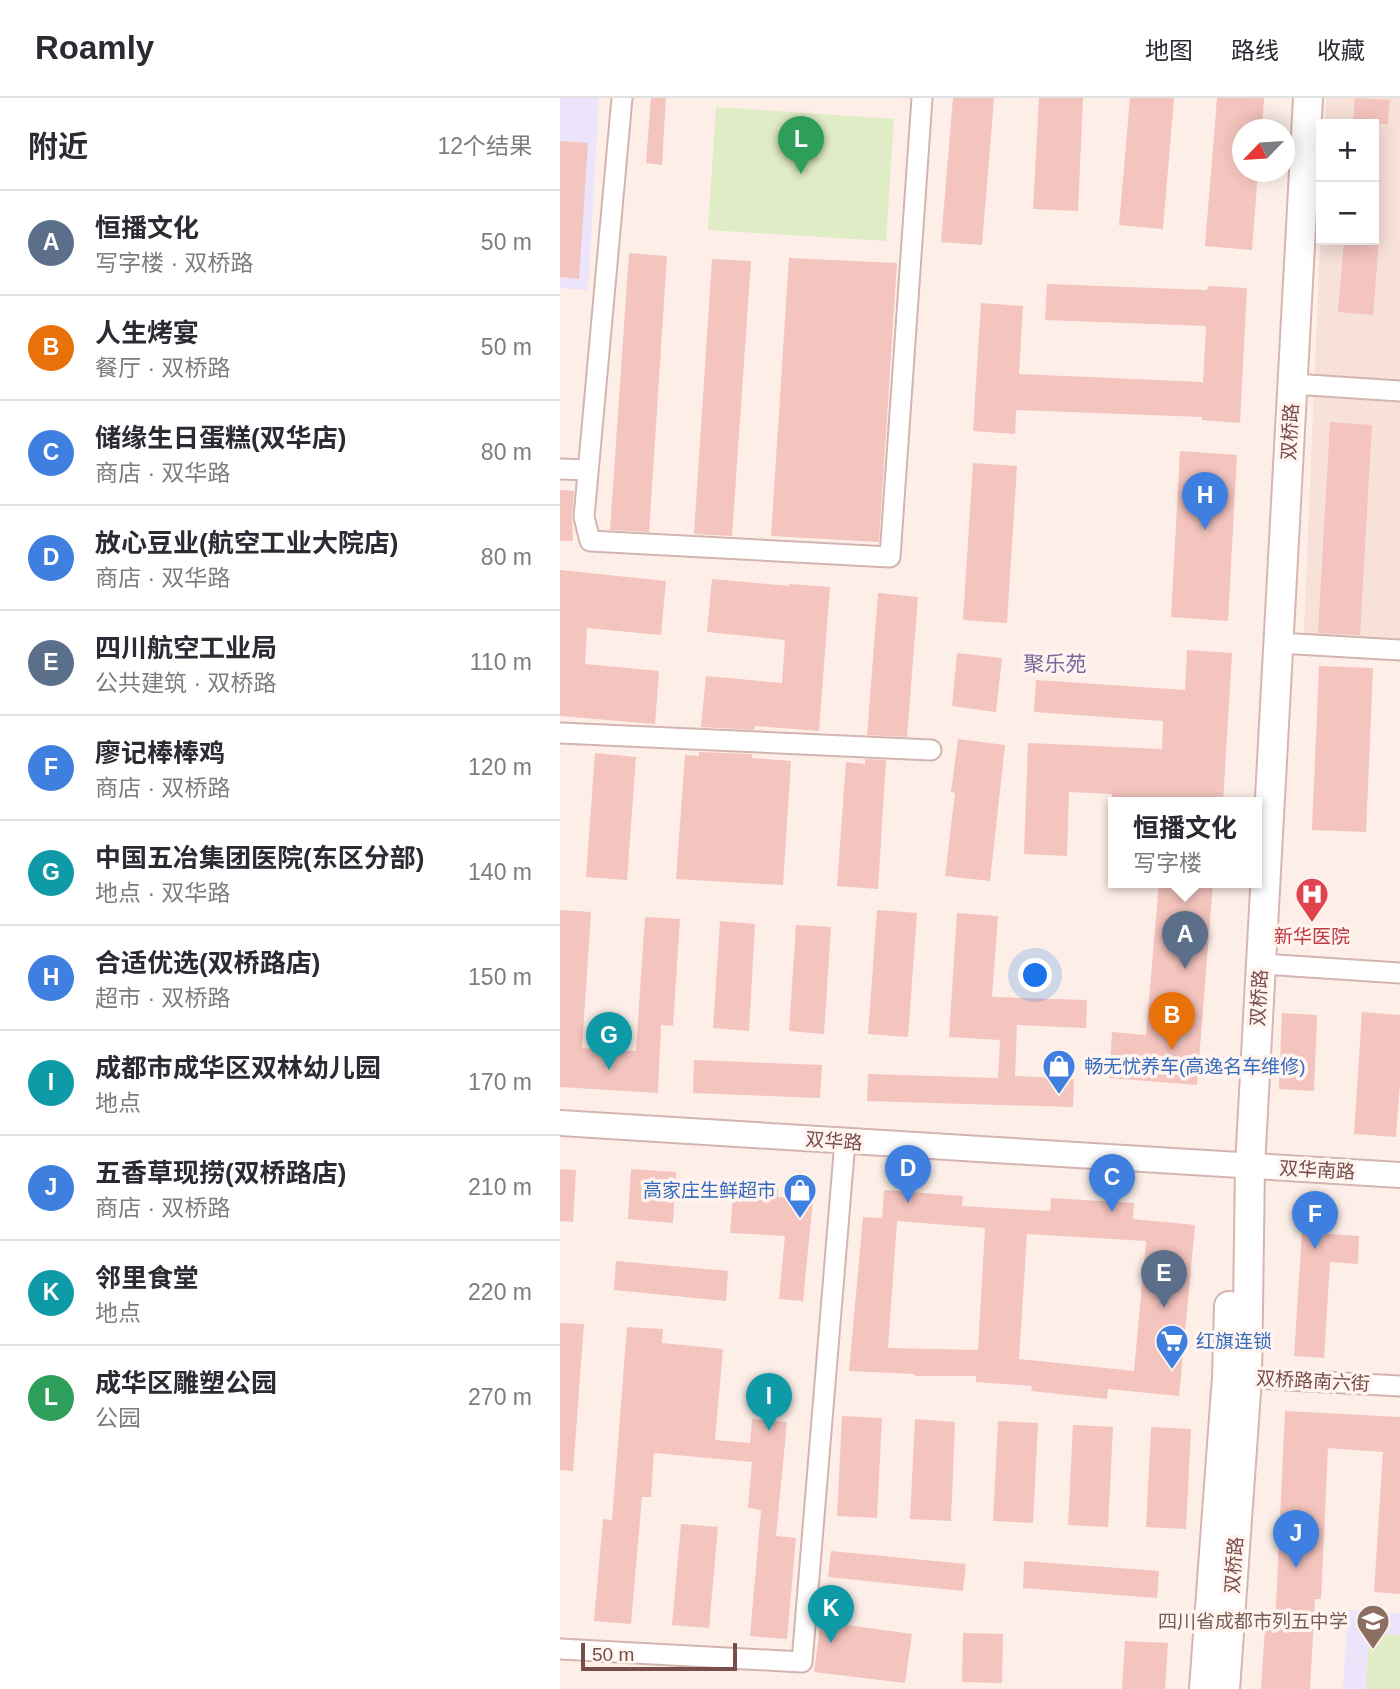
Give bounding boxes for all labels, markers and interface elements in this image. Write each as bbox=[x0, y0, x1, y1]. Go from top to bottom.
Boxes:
text: Roamly bbox=[35, 29, 154, 66]
text: 地图 bbox=[1145, 37, 1193, 64]
text: 路线 bbox=[1231, 37, 1279, 64]
text: 收藏 bbox=[1317, 37, 1365, 64]
pin: L bbox=[778, 116, 824, 174]
north arrow bbox=[1232, 119, 1295, 182]
map controls bbox=[1316, 119, 1379, 245]
button: + bbox=[1316, 119, 1379, 182]
text: 附近 bbox=[28, 130, 88, 163]
text: 12个结果 bbox=[437, 133, 532, 159]
button: − bbox=[1316, 182, 1379, 245]
text: 恒播文化 bbox=[95, 213, 199, 243]
text: A bbox=[43, 229, 59, 255]
text: 50 m bbox=[481, 229, 532, 255]
text: 写字楼 · 双桥路 bbox=[95, 250, 253, 276]
text: 人生烤宴 bbox=[95, 318, 199, 348]
text: B bbox=[43, 334, 59, 360]
text: 50 m bbox=[481, 334, 532, 360]
text: 餐厅 · 双桥路 bbox=[95, 355, 230, 381]
street label: 双桥路 bbox=[1278, 403, 1302, 461]
text: 储缘生日蛋糕(双华店) bbox=[95, 423, 346, 453]
text: C bbox=[43, 439, 59, 465]
text: 80 m bbox=[481, 439, 532, 465]
text: 商店 · 双华路 bbox=[95, 460, 230, 486]
pin: H bbox=[1182, 472, 1228, 530]
text: 放心豆业(航空工业大院店) bbox=[95, 528, 398, 558]
text: D bbox=[43, 544, 59, 570]
text: 80 m bbox=[481, 544, 532, 570]
text: 商店 · 双华路 bbox=[95, 565, 230, 591]
text: 四川航空工业局 bbox=[95, 633, 277, 663]
text: E bbox=[43, 649, 59, 675]
text: 110 m bbox=[470, 649, 532, 675]
district label: 聚乐苑 bbox=[1024, 652, 1087, 675]
text: 公共建筑 · 双桥路 bbox=[95, 670, 276, 696]
text: 廖记棒棒鸡 bbox=[95, 738, 225, 768]
text: F bbox=[44, 754, 58, 780]
text: 120 m bbox=[468, 754, 532, 780]
text: 商店 · 双桥路 bbox=[95, 775, 230, 801]
popup bbox=[1108, 797, 1262, 888]
text: 恒播文化 bbox=[1133, 813, 1237, 843]
text: 中国五冶集团医院(东区分部) bbox=[95, 843, 424, 873]
text: 写字楼 bbox=[1133, 850, 1202, 876]
text: G bbox=[42, 859, 60, 885]
text: 140 m bbox=[468, 859, 532, 885]
hospital icon: 新华医院 bbox=[1293, 875, 1331, 924]
text: 地点 · 双华路 bbox=[95, 880, 230, 906]
pin: A bbox=[1162, 911, 1208, 969]
place label: 新华医院 bbox=[1274, 926, 1350, 947]
text: 合适优选(双桥路店) bbox=[95, 948, 320, 978]
your location bbox=[1018, 958, 1052, 992]
text: H bbox=[43, 964, 59, 990]
text: 150 m bbox=[468, 964, 532, 990]
street label: 双桥路 bbox=[1247, 969, 1271, 1027]
text: 超市 · 双桥路 bbox=[95, 985, 230, 1011]
pin: B bbox=[1149, 992, 1195, 1050]
pin: G bbox=[586, 1012, 632, 1070]
shop icon: 畅无忧养车(高逸名车维修) bbox=[1040, 1047, 1078, 1096]
text: 成都市成华区双林幼儿园 bbox=[95, 1053, 381, 1083]
place label: 畅无忧养车(高逸名车维修) bbox=[1084, 1056, 1306, 1077]
text: I bbox=[48, 1069, 54, 1095]
text: 170 m bbox=[468, 1069, 532, 1095]
text: 地点 bbox=[95, 1090, 141, 1116]
street label: 双华路 bbox=[805, 1129, 863, 1153]
pin: D bbox=[885, 1145, 931, 1203]
pin: C bbox=[1089, 1154, 1135, 1212]
text: 五香草现捞(双桥路店) bbox=[95, 1158, 346, 1188]
street label: 双华南路 bbox=[1278, 1158, 1356, 1182]
shop icon: 高家庄生鲜超市 bbox=[781, 1171, 819, 1220]
text: J bbox=[45, 1174, 57, 1200]
text: 210 m bbox=[468, 1174, 532, 1200]
place label: 高家庄生鲜超市 bbox=[643, 1180, 776, 1201]
pin: F bbox=[1292, 1191, 1338, 1249]
text: 商店 · 双桥路 bbox=[95, 1195, 230, 1221]
pin: E bbox=[1141, 1250, 1187, 1308]
text: 邻里食堂 bbox=[95, 1263, 199, 1293]
text: K bbox=[43, 1279, 59, 1305]
text: 220 m bbox=[468, 1279, 532, 1305]
text: 地点 bbox=[95, 1300, 141, 1326]
supermarket icon: 红旗连锁 bbox=[1153, 1322, 1191, 1371]
place label: 红旗连锁 bbox=[1196, 1331, 1272, 1352]
text: 成华区雕塑公园 bbox=[95, 1368, 277, 1398]
street label: 双桥路南六街 bbox=[1256, 1368, 1370, 1394]
pin: I bbox=[746, 1373, 792, 1431]
text: L bbox=[44, 1384, 58, 1410]
text: 270 m bbox=[468, 1384, 532, 1410]
text: 公园 bbox=[95, 1405, 141, 1431]
pin: J bbox=[1273, 1510, 1319, 1568]
street label: 双桥路 bbox=[1222, 1536, 1246, 1594]
pin: K bbox=[808, 1585, 854, 1643]
school or university icon: 四川省成都市列五中学 bbox=[1354, 1602, 1392, 1651]
place label: 四川省成都市列五中学 bbox=[1158, 1611, 1348, 1632]
scale bar bbox=[581, 1640, 737, 1672]
text: 50 m bbox=[592, 1644, 634, 1665]

